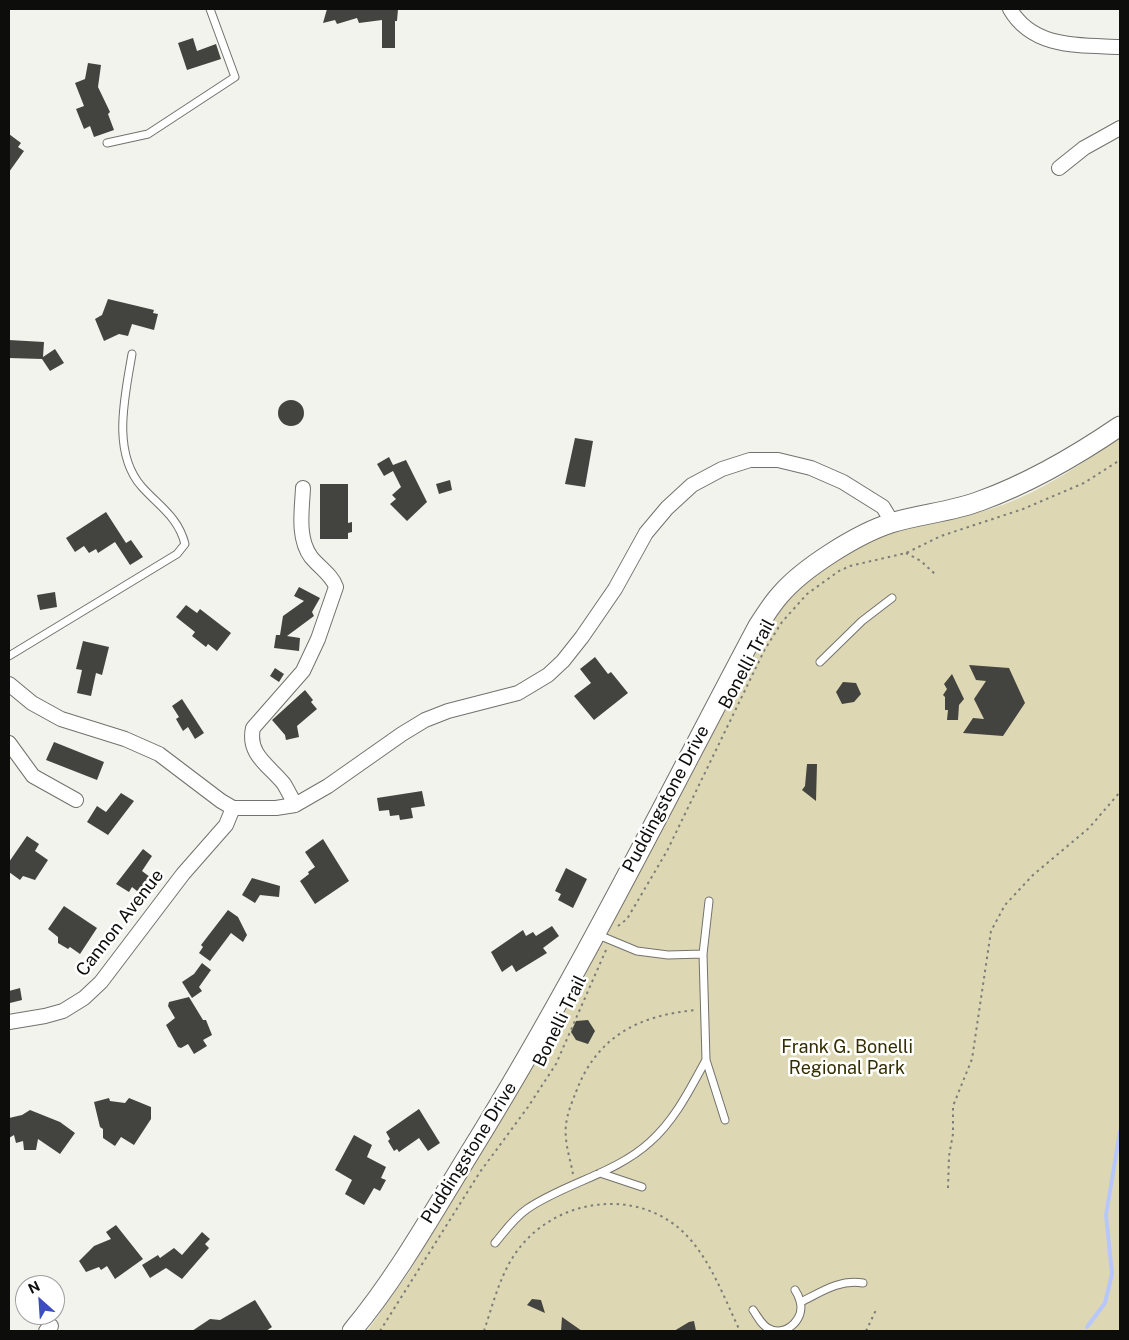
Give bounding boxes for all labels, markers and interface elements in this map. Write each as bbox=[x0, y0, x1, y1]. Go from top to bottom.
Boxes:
street label: Bonelli Trail bbox=[714, 615, 780, 713]
street label: Puddingstone Drive bbox=[618, 722, 714, 876]
street label: Cannon Avenue bbox=[72, 865, 168, 981]
street label: Bonelli Trail bbox=[529, 972, 591, 1070]
park label: Frank G. Bonelli Regional Park bbox=[781, 1036, 913, 1078]
street label: Puddingstone Drive bbox=[417, 1078, 521, 1228]
north arrow bbox=[15, 1275, 65, 1325]
text: N bbox=[25, 1278, 42, 1297]

